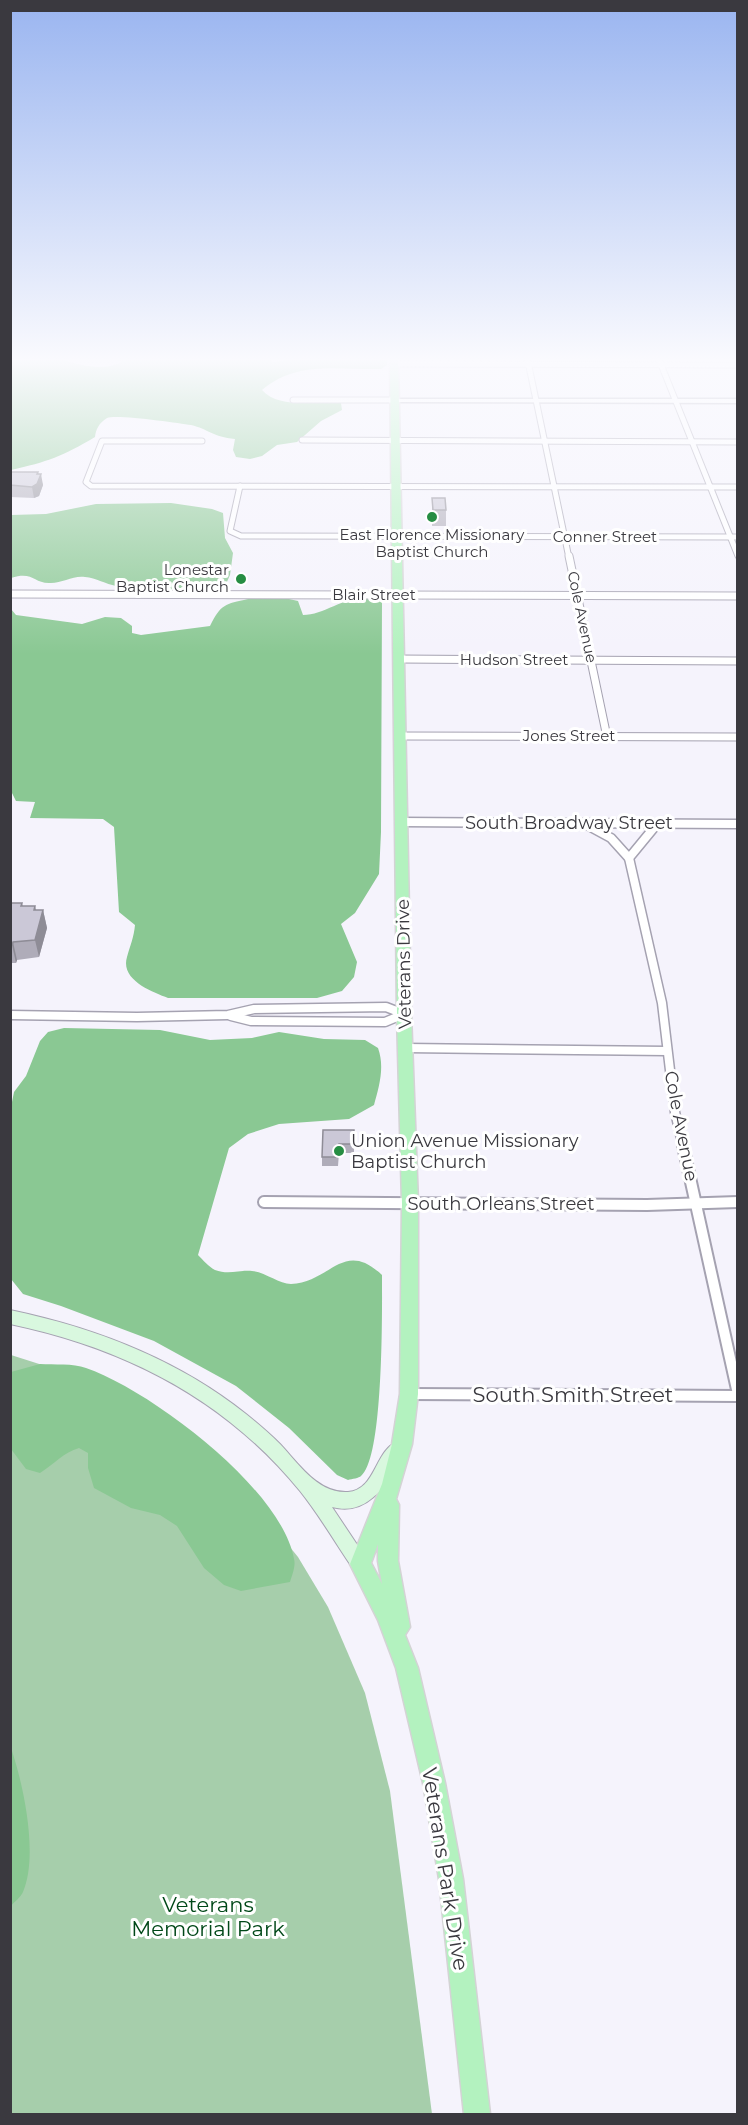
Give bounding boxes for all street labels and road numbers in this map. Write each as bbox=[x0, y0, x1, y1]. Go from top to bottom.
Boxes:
street label: Conner Street bbox=[553, 527, 657, 546]
street label: Cole Avenue bbox=[563, 569, 601, 665]
street label: Blair Street bbox=[332, 585, 416, 604]
street label: Hudson Street bbox=[460, 650, 568, 669]
street label: Jones Street bbox=[522, 726, 615, 745]
street label: South Broadway Street bbox=[465, 812, 673, 834]
street label: Veterans Drive bbox=[392, 899, 416, 1029]
street label: Cole Avenue bbox=[660, 1069, 703, 1183]
street label: South Orleans Street bbox=[408, 1193, 594, 1215]
street label: South Smith Street bbox=[473, 1382, 673, 1407]
street label: Veterans Park Drive bbox=[417, 1766, 474, 1972]

